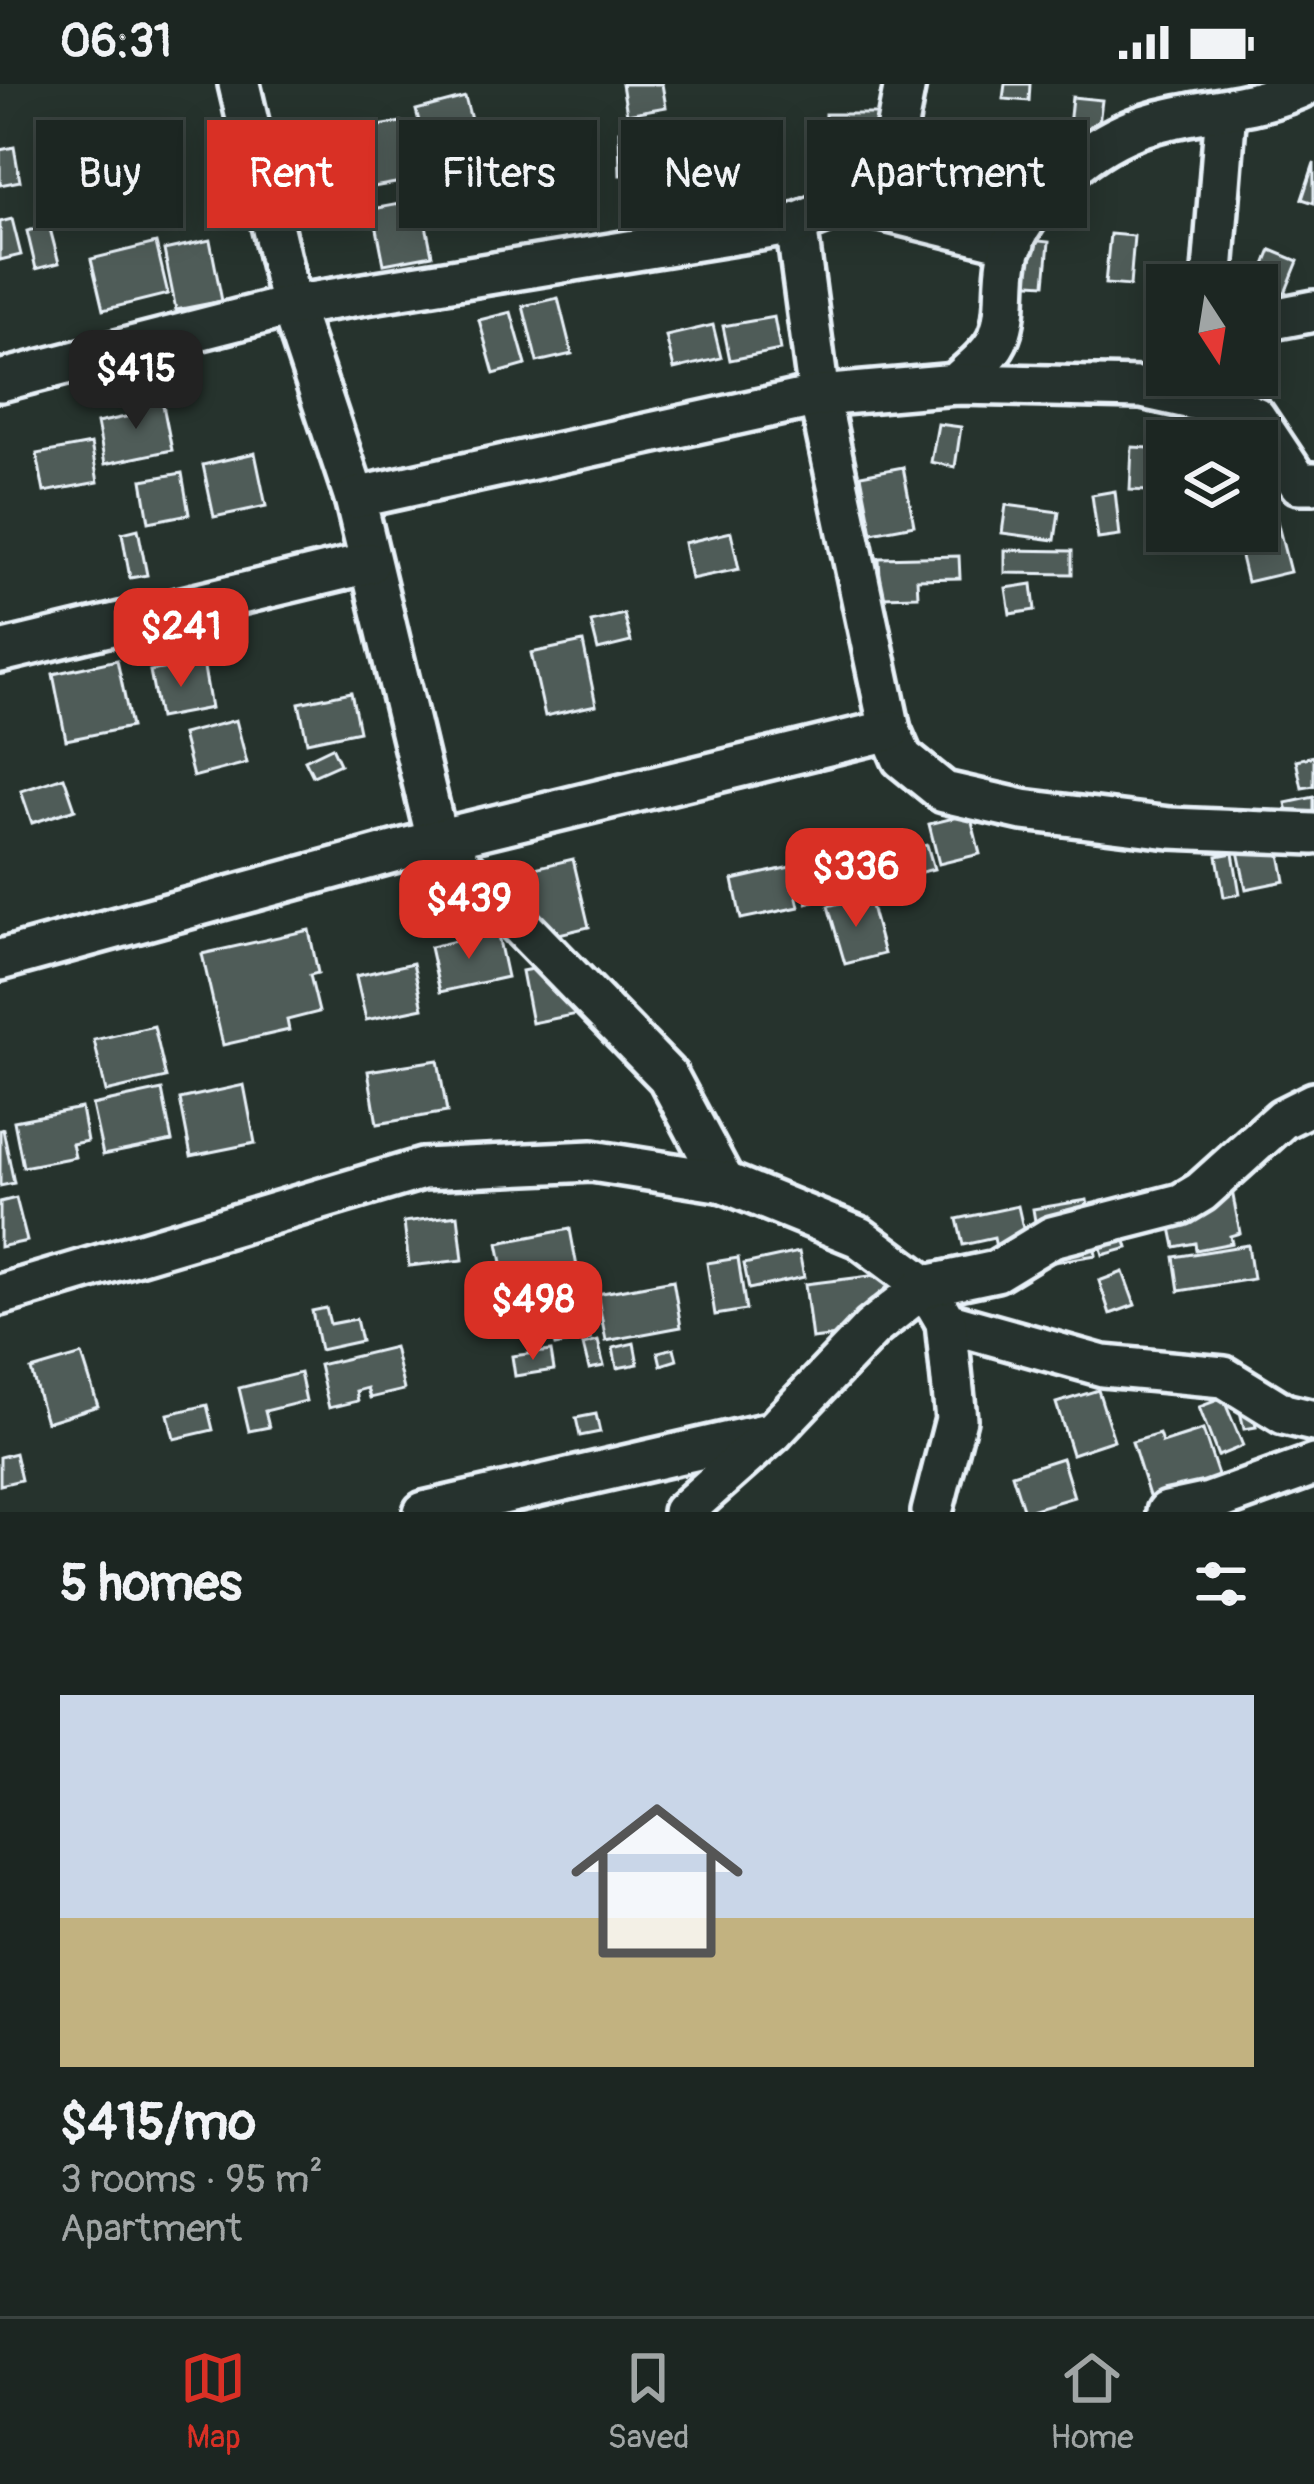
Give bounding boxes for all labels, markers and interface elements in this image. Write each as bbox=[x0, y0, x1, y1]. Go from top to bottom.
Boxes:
text: 06:31 bbox=[60, 14, 172, 70]
chip: Buy bbox=[36, 120, 183, 228]
chip: Rent bbox=[207, 120, 375, 228]
chip: Filters bbox=[399, 120, 597, 228]
chip: New bbox=[621, 120, 783, 228]
chip: Apartment bbox=[807, 120, 1087, 228]
north arrow bbox=[1146, 264, 1278, 396]
map controls bbox=[1146, 264, 1278, 552]
pin: $415 bbox=[65, 330, 207, 432]
text: $415 bbox=[96, 344, 176, 393]
button: layers bbox=[1146, 420, 1278, 552]
pin: $241 bbox=[110, 588, 252, 690]
text: $241 bbox=[141, 602, 221, 651]
pin: $336 bbox=[785, 828, 927, 930]
text: $336 bbox=[812, 842, 900, 891]
pin: $439 bbox=[398, 860, 540, 962]
text: $439 bbox=[426, 874, 512, 923]
pin: $498 bbox=[462, 1261, 604, 1363]
text: $498 bbox=[491, 1275, 575, 1324]
icon: filters bbox=[1188, 1551, 1254, 1617]
text: 5 homes bbox=[60, 1552, 242, 1616]
icon: home bbox=[549, 1773, 765, 1989]
text: $415/mo bbox=[60, 2091, 256, 2155]
text: 3 rooms · 95 m² bbox=[60, 2155, 323, 2204]
text: Apartment bbox=[60, 2204, 242, 2253]
tab: Map bbox=[180, 2345, 246, 2458]
tab: Saved bbox=[607, 2345, 689, 2458]
tab: Home bbox=[1050, 2345, 1134, 2458]

